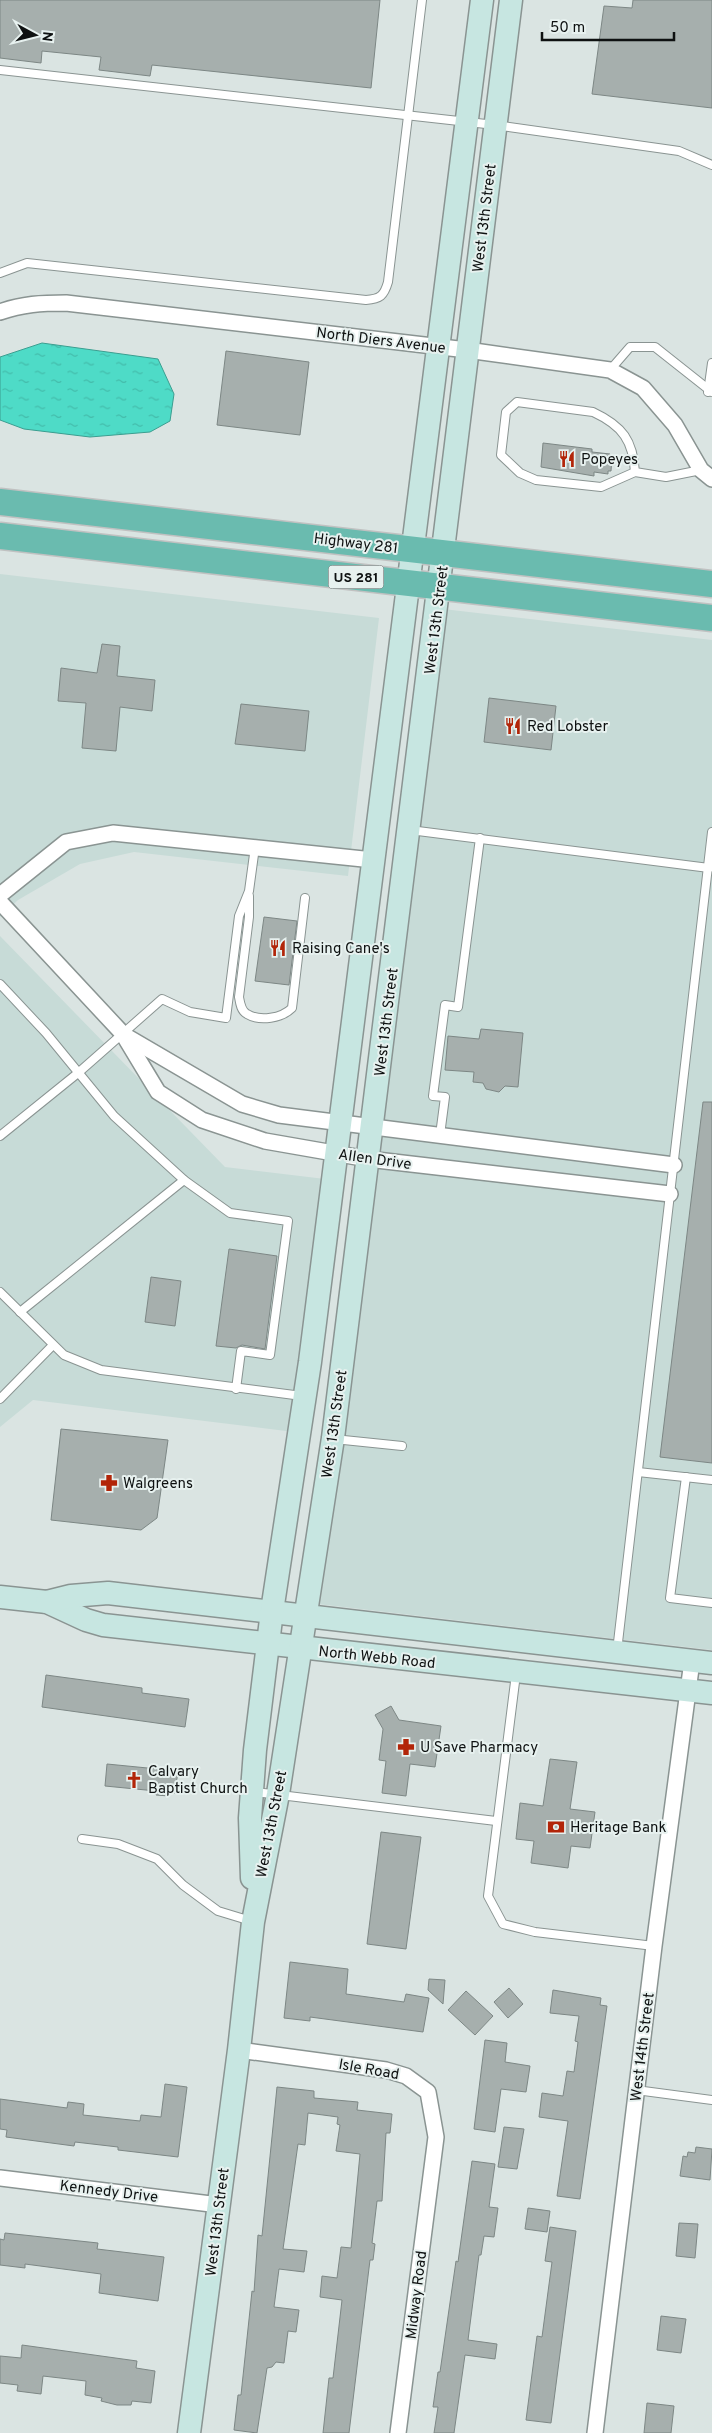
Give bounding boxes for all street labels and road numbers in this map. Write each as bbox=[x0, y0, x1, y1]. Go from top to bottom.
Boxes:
street label: West 13th Street bbox=[469, 163, 502, 274]
street label: North Diers Avenue bbox=[315, 324, 447, 359]
street label: Highway 281 bbox=[313, 530, 399, 559]
street label: West 13th Street bbox=[421, 565, 454, 676]
road number: US 281 bbox=[328, 566, 384, 588]
street label: West 13th Street bbox=[371, 967, 404, 1078]
street label: Allen Drive bbox=[337, 1146, 413, 1175]
street label: West 13th Street bbox=[318, 1369, 352, 1480]
street label: North Webb Road bbox=[317, 1643, 436, 1674]
street label: West 13th Street bbox=[253, 1769, 292, 1880]
street label: West 14th Street bbox=[627, 1992, 660, 2103]
street label: Isle Road bbox=[337, 2056, 401, 2085]
street label: West 13th Street bbox=[202, 2167, 235, 2278]
street label: Kennedy Drive bbox=[59, 2177, 159, 2208]
street label: Midway Road bbox=[403, 2250, 432, 2340]

